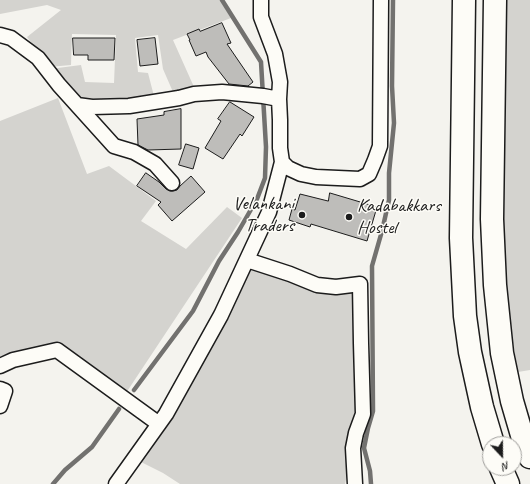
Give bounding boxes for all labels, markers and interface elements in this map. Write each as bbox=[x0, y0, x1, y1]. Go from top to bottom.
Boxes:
place label: Velankani Traders bbox=[233, 193, 294, 237]
place label: Kadabakkars Hostel bbox=[357, 195, 441, 239]
marker: Velankani Traders bbox=[297, 210, 307, 220]
marker: Kadabakkars Hostel bbox=[344, 212, 354, 222]
north arrow bbox=[482, 436, 522, 476]
text: N bbox=[500, 458, 512, 474]

